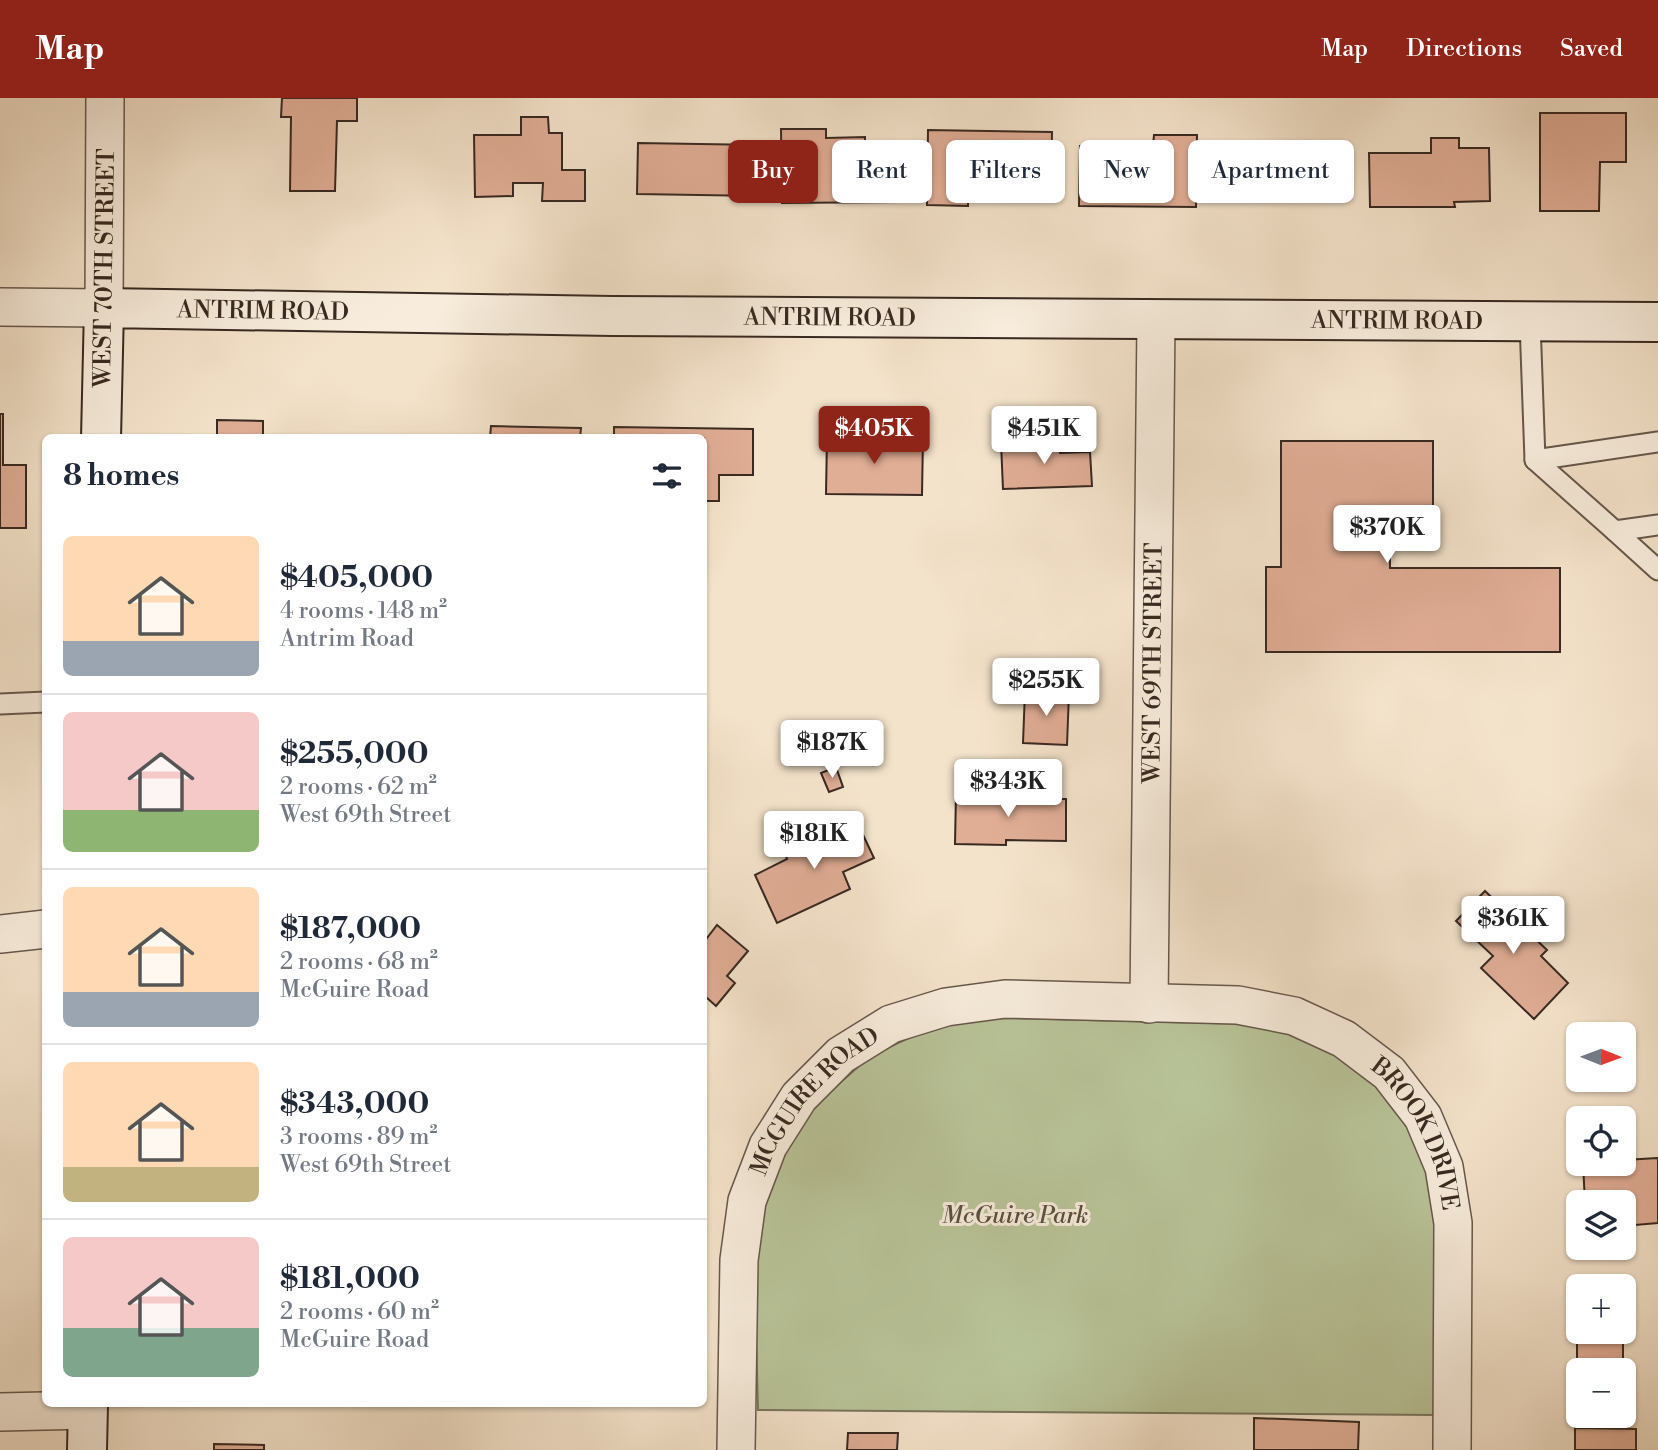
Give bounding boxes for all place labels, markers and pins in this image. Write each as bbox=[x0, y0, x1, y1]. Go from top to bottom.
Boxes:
pin: $405K bbox=[825, 406, 923, 466]
pin: $451K bbox=[995, 406, 1093, 466]
pin: $370K bbox=[1338, 505, 1436, 565]
pin: $255K bbox=[997, 658, 1095, 718]
pin: $187K bbox=[783, 720, 881, 780]
pin: $343K bbox=[959, 760, 1057, 819]
pin: $181K bbox=[765, 812, 863, 871]
pin: $361K bbox=[1464, 896, 1562, 956]

